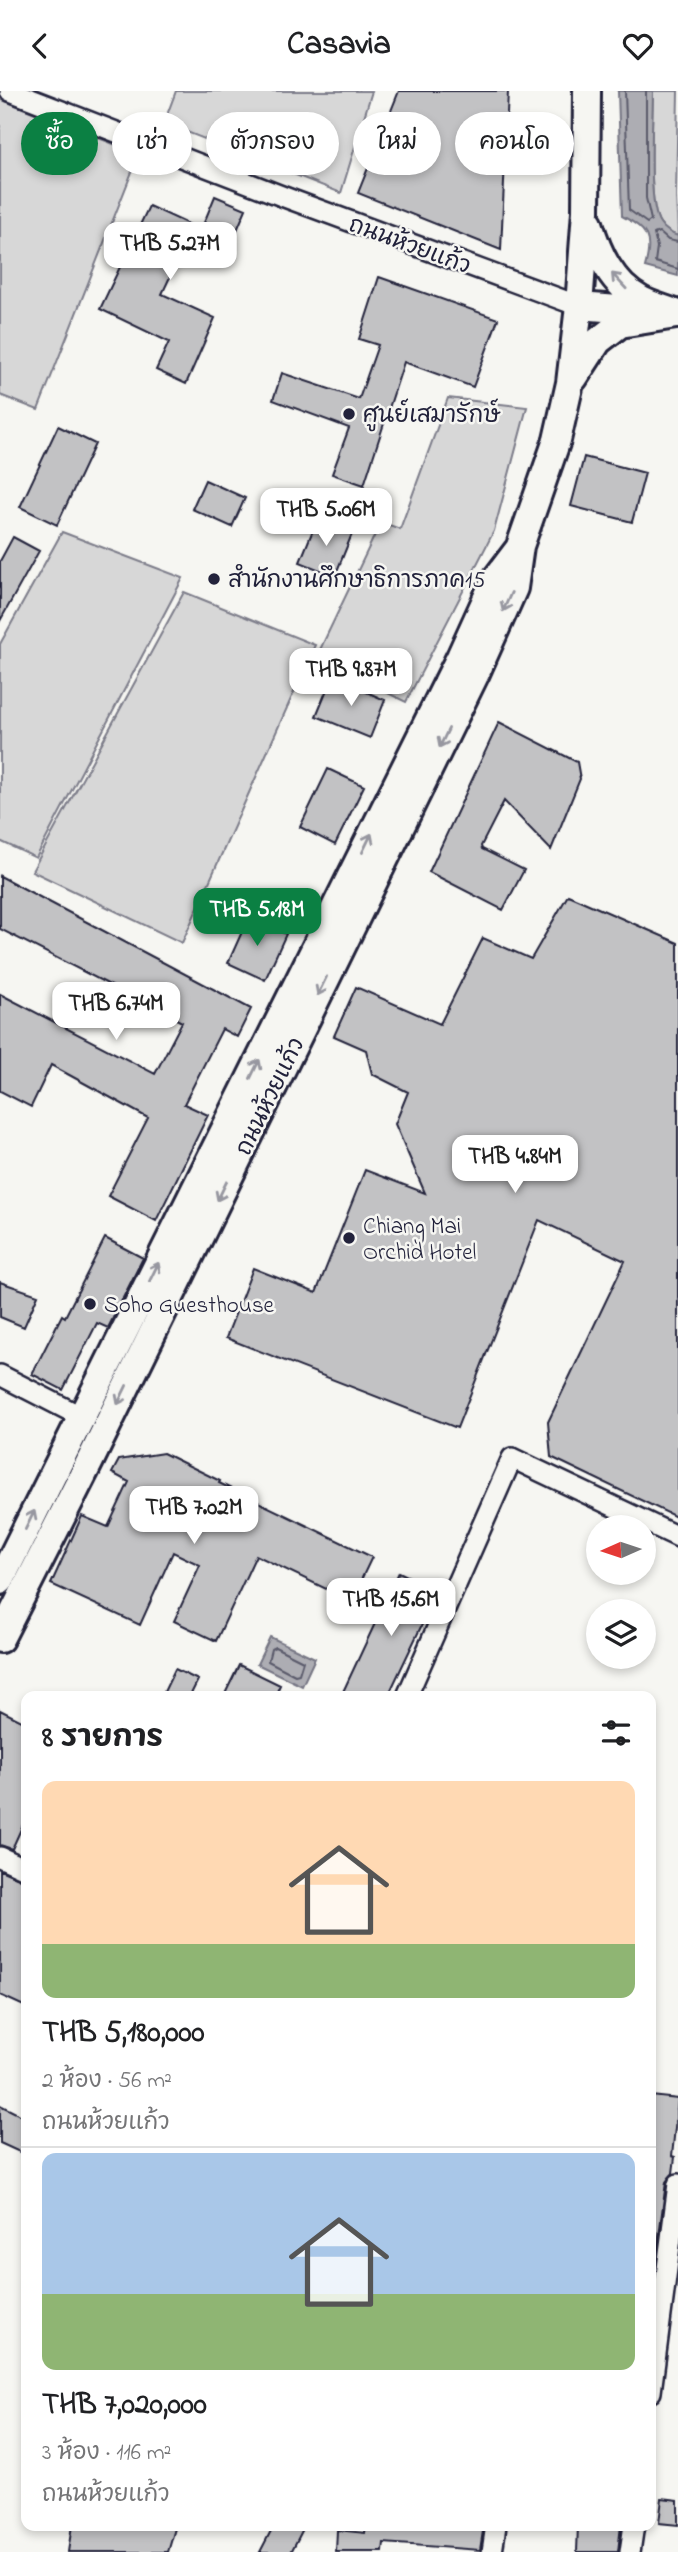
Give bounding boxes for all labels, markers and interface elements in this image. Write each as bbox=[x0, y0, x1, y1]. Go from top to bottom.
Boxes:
text: Casavia bbox=[287, 22, 391, 69]
icon: back bbox=[21, 27, 59, 65]
icon: heart bbox=[619, 27, 657, 65]
chip: ซื้อ bbox=[21, 112, 98, 175]
chip: เช่า bbox=[112, 112, 192, 175]
chip: ตัวกรอง bbox=[206, 112, 339, 175]
chip: ใหม่ bbox=[353, 112, 441, 175]
chip: คอนโด bbox=[455, 112, 574, 175]
street label: ถนนห้วยแก้ว bbox=[344, 208, 475, 284]
pin: THB 5.27M bbox=[90, 223, 250, 282]
text: THB 5.27M bbox=[120, 228, 220, 261]
one-way arrow bbox=[611, 273, 628, 290]
place label: ศูนย์เสมารักษ์ bbox=[363, 398, 501, 433]
marker: ศูนย์เสมารักษ์ bbox=[341, 406, 357, 422]
pin: THB 5.06M bbox=[246, 489, 406, 548]
text: THB 5.06M bbox=[276, 494, 376, 527]
place label: สำนักงานศึกษาธิการภาค15 bbox=[228, 563, 485, 598]
marker: สำนักงานศึกษาธิการภาค15 bbox=[206, 571, 222, 587]
one-way arrow bbox=[500, 591, 513, 612]
pin: THB 9.87M bbox=[271, 649, 431, 708]
text: THB 9.87M bbox=[305, 654, 397, 687]
one-way arrow bbox=[436, 727, 450, 748]
one-way arrow bbox=[361, 833, 375, 854]
pin: THB 5.18M bbox=[177, 889, 337, 948]
text: THB 5.18M bbox=[209, 894, 305, 927]
one-way arrow bbox=[315, 975, 328, 996]
pin: THB 6.74M bbox=[36, 983, 196, 1042]
text: THB 6.74M bbox=[68, 988, 164, 1021]
street label: ถนนห้วยแก้ว bbox=[228, 1032, 314, 1162]
one-way arrow bbox=[248, 1059, 262, 1080]
pin: THB 4.84M bbox=[435, 1135, 595, 1195]
text: THB 4.84M bbox=[468, 1141, 562, 1174]
one-way arrow bbox=[215, 1180, 229, 1201]
place label: Chiang Mai Orchid Hotel bbox=[363, 1211, 476, 1270]
marker: Chiang Mai Orchid Hotel bbox=[341, 1230, 357, 1246]
one-way arrow bbox=[147, 1262, 161, 1283]
place label: Soho Guesthouse bbox=[104, 1290, 275, 1323]
marker: Soho Guesthouse bbox=[82, 1296, 98, 1312]
one-way arrow bbox=[115, 1384, 128, 1405]
pin: THB 7.02M bbox=[114, 1487, 274, 1546]
text: THB 7.02M bbox=[145, 1492, 243, 1525]
one-way arrow bbox=[24, 1510, 38, 1531]
north arrow bbox=[586, 1515, 656, 1585]
map controls bbox=[586, 1515, 656, 1669]
pin: THB 15.6M bbox=[311, 1579, 471, 1638]
text: THB 15.6M bbox=[342, 1584, 440, 1617]
button: layers bbox=[586, 1599, 656, 1669]
icon: filters bbox=[597, 1714, 635, 1752]
text: 8 รายการ bbox=[42, 1717, 163, 1761]
icon: home bbox=[276, 1827, 402, 1953]
text: THB 5,180,000 bbox=[42, 2012, 204, 2056]
text: 2 ห้อง · 56 m² bbox=[42, 2065, 172, 2098]
text: ถนนห้วยแก้ว bbox=[42, 2107, 169, 2140]
icon: home bbox=[276, 2199, 402, 2325]
text: THB 7,020,000 bbox=[42, 2384, 207, 2428]
text: 3 ห้อง · 116 m² bbox=[42, 2437, 171, 2470]
text: ถนนห้วยแก้ว bbox=[42, 2479, 169, 2512]

